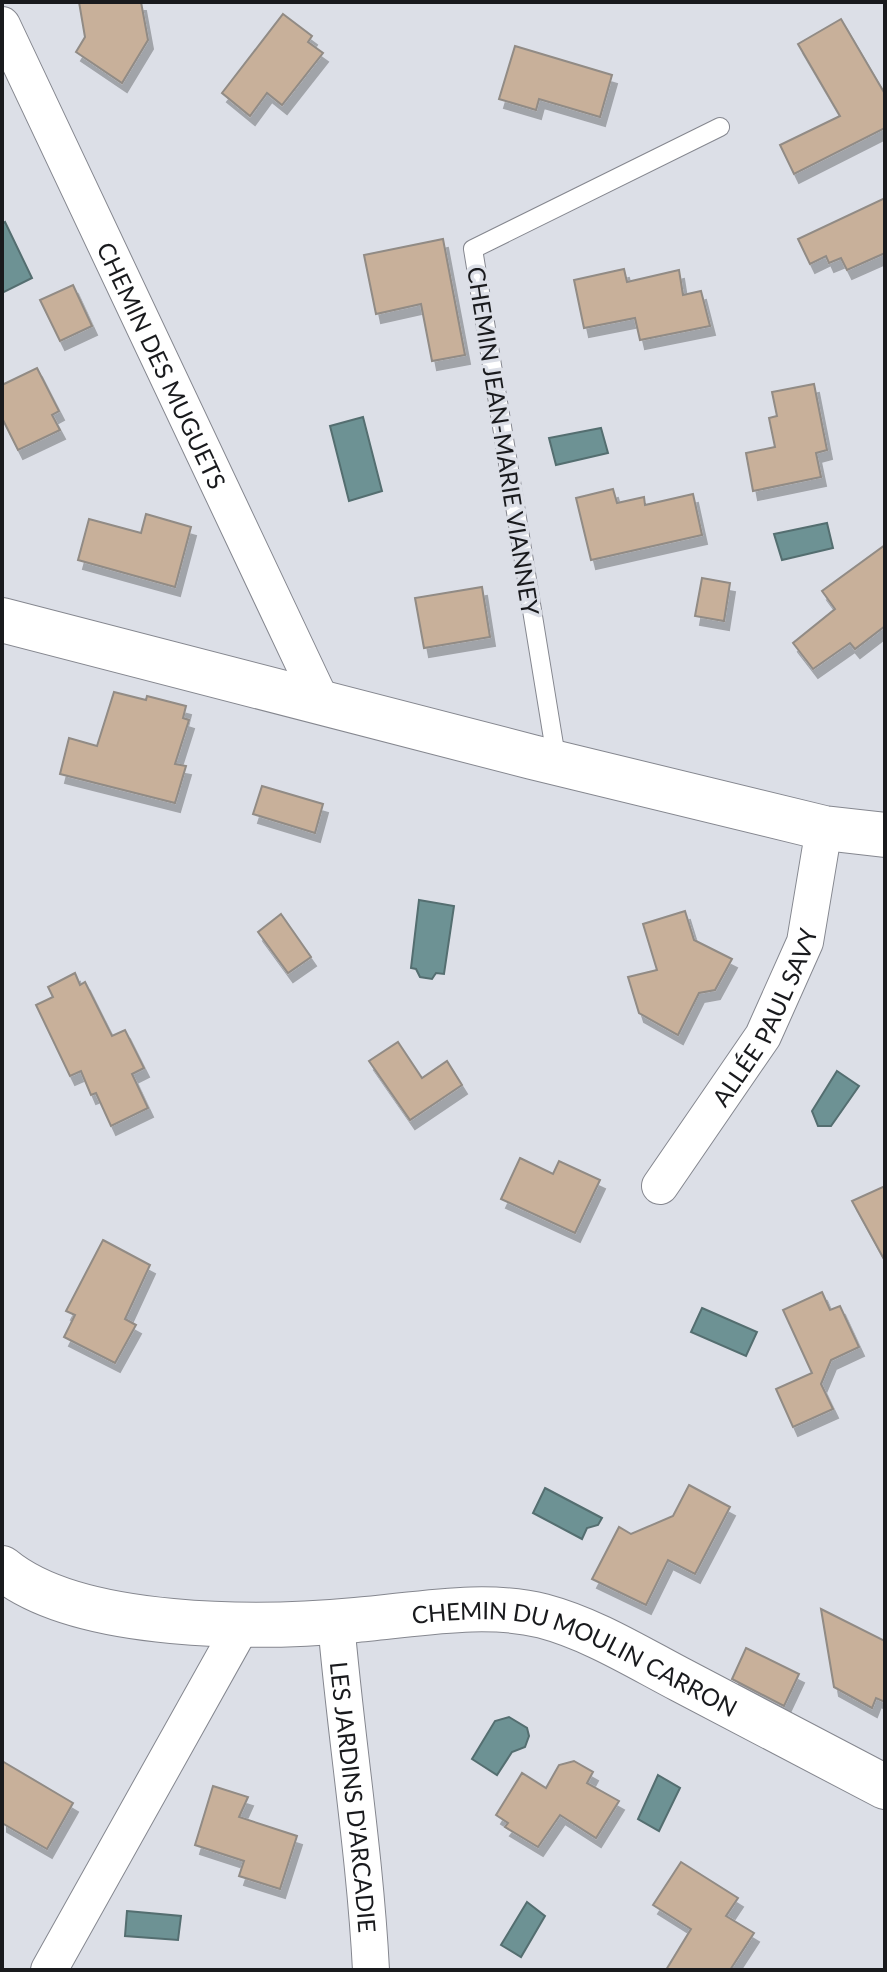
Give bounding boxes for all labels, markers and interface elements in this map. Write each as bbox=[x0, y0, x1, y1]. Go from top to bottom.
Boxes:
street label: CHEMIN DES MUGUETS bbox=[92, 237, 233, 493]
street label: CHEMIN JEAN-MARIE VIANNEY bbox=[462, 265, 546, 617]
street label: ALLÉE PAUL SAVY bbox=[705, 926, 822, 1111]
street label: CHEMIN DU MOULIN CARRON bbox=[410, 1595, 743, 1722]
street label: LES JARDINS D'ARCADIE bbox=[325, 1660, 383, 1934]

